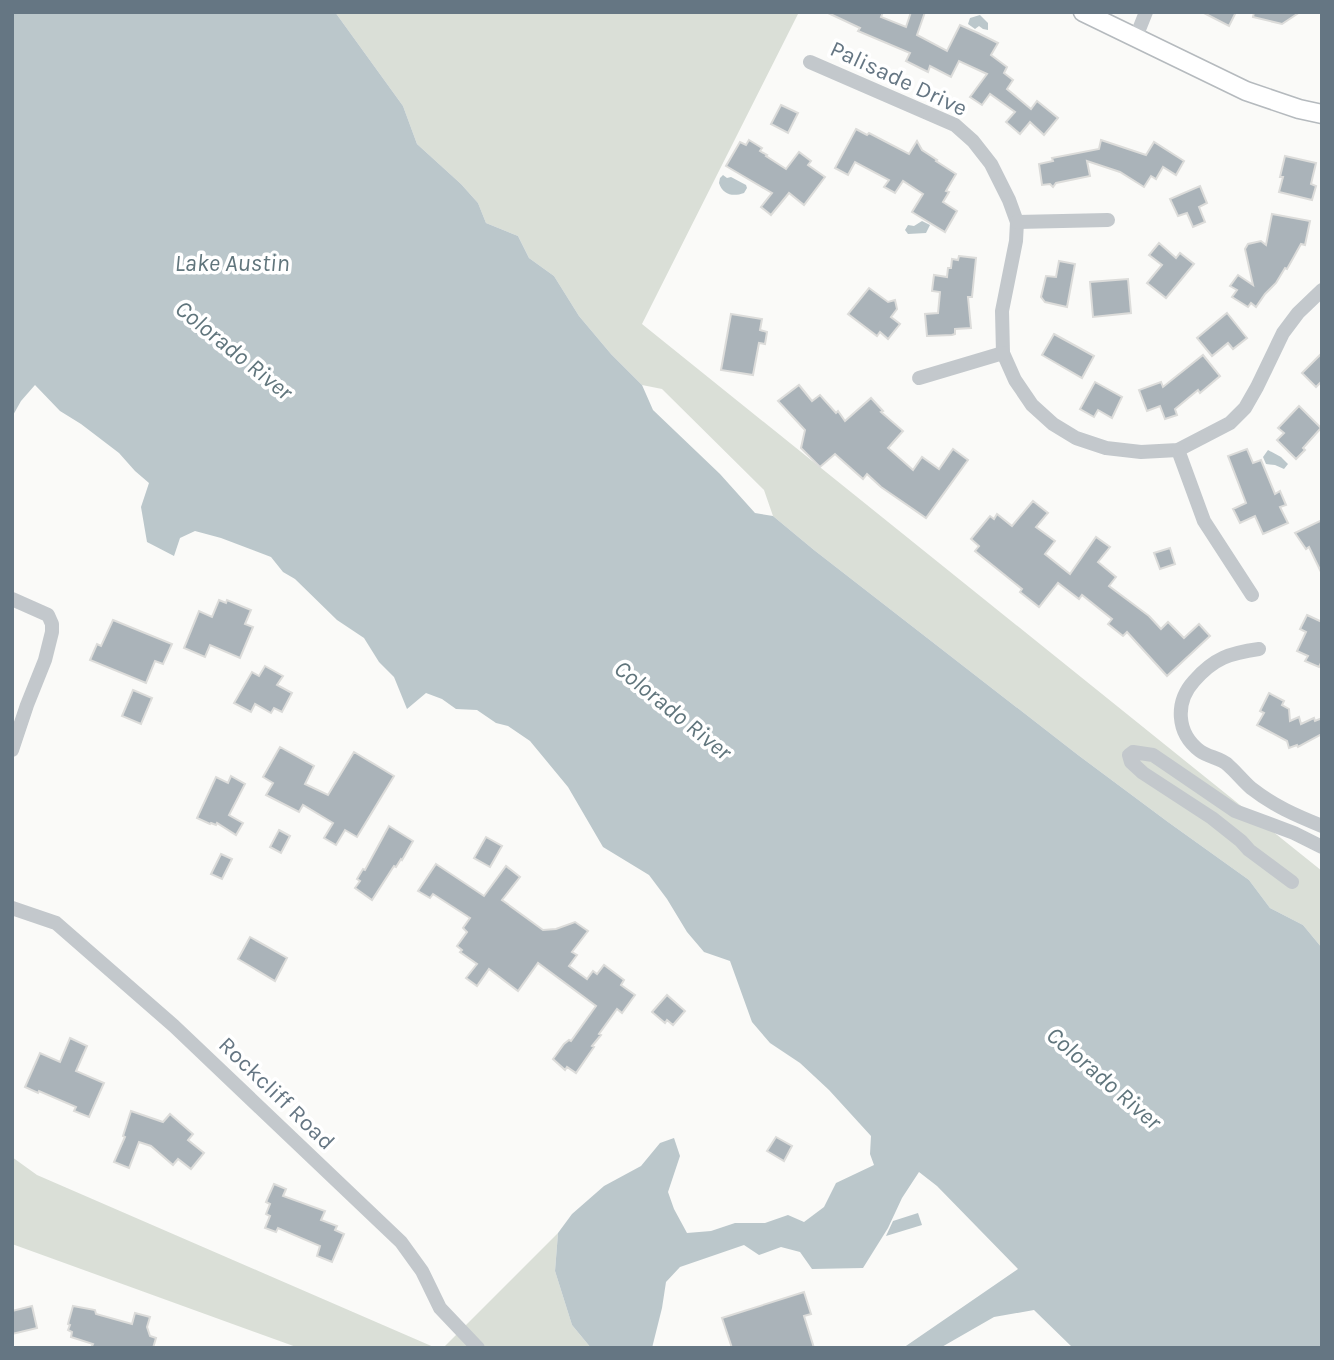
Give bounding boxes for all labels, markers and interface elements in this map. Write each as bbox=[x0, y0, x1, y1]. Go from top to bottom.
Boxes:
street label: Palisade Drive bbox=[826, 35, 972, 122]
water label: Lake Austin bbox=[174, 249, 290, 277]
water label: Colorado River bbox=[170, 294, 299, 406]
water label: Colorado River bbox=[609, 654, 738, 766]
water label: Colorado River bbox=[1041, 1021, 1168, 1136]
street label: Rockcliff Road bbox=[213, 1031, 340, 1155]

